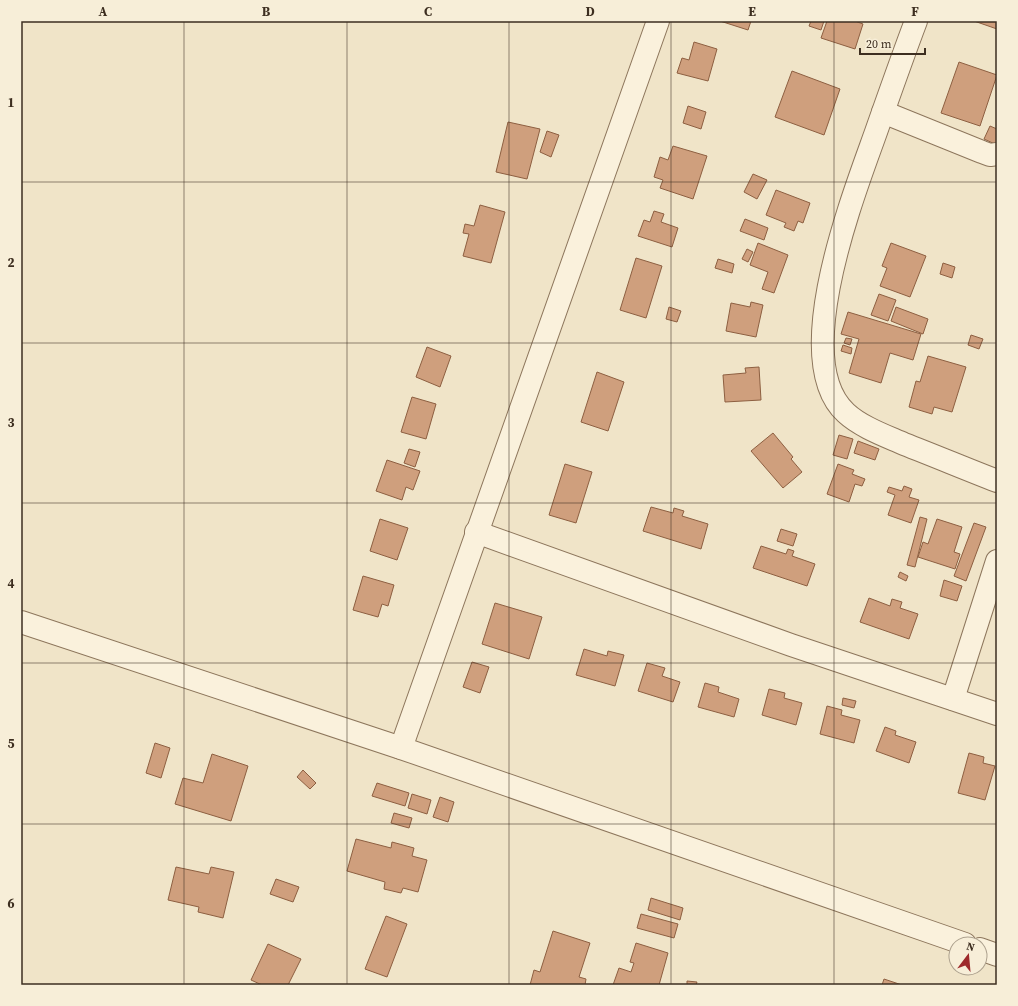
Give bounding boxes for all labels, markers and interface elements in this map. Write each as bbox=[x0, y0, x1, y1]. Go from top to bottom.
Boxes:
text: A bbox=[99, 3, 108, 20]
text: B bbox=[262, 3, 271, 20]
text: C bbox=[424, 3, 432, 20]
text: D bbox=[585, 3, 595, 20]
text: E bbox=[748, 3, 756, 20]
text: F bbox=[911, 3, 919, 20]
scale bar bbox=[860, 30, 925, 56]
text: 20 m bbox=[866, 36, 892, 52]
text: 1 bbox=[7, 94, 15, 111]
text: 2 bbox=[7, 254, 15, 271]
text: 3 bbox=[7, 414, 15, 431]
text: 4 bbox=[7, 575, 15, 592]
text: 5 bbox=[7, 735, 15, 752]
text: 6 bbox=[7, 895, 15, 912]
north arrow bbox=[948, 936, 988, 976]
text: N bbox=[965, 939, 977, 955]

